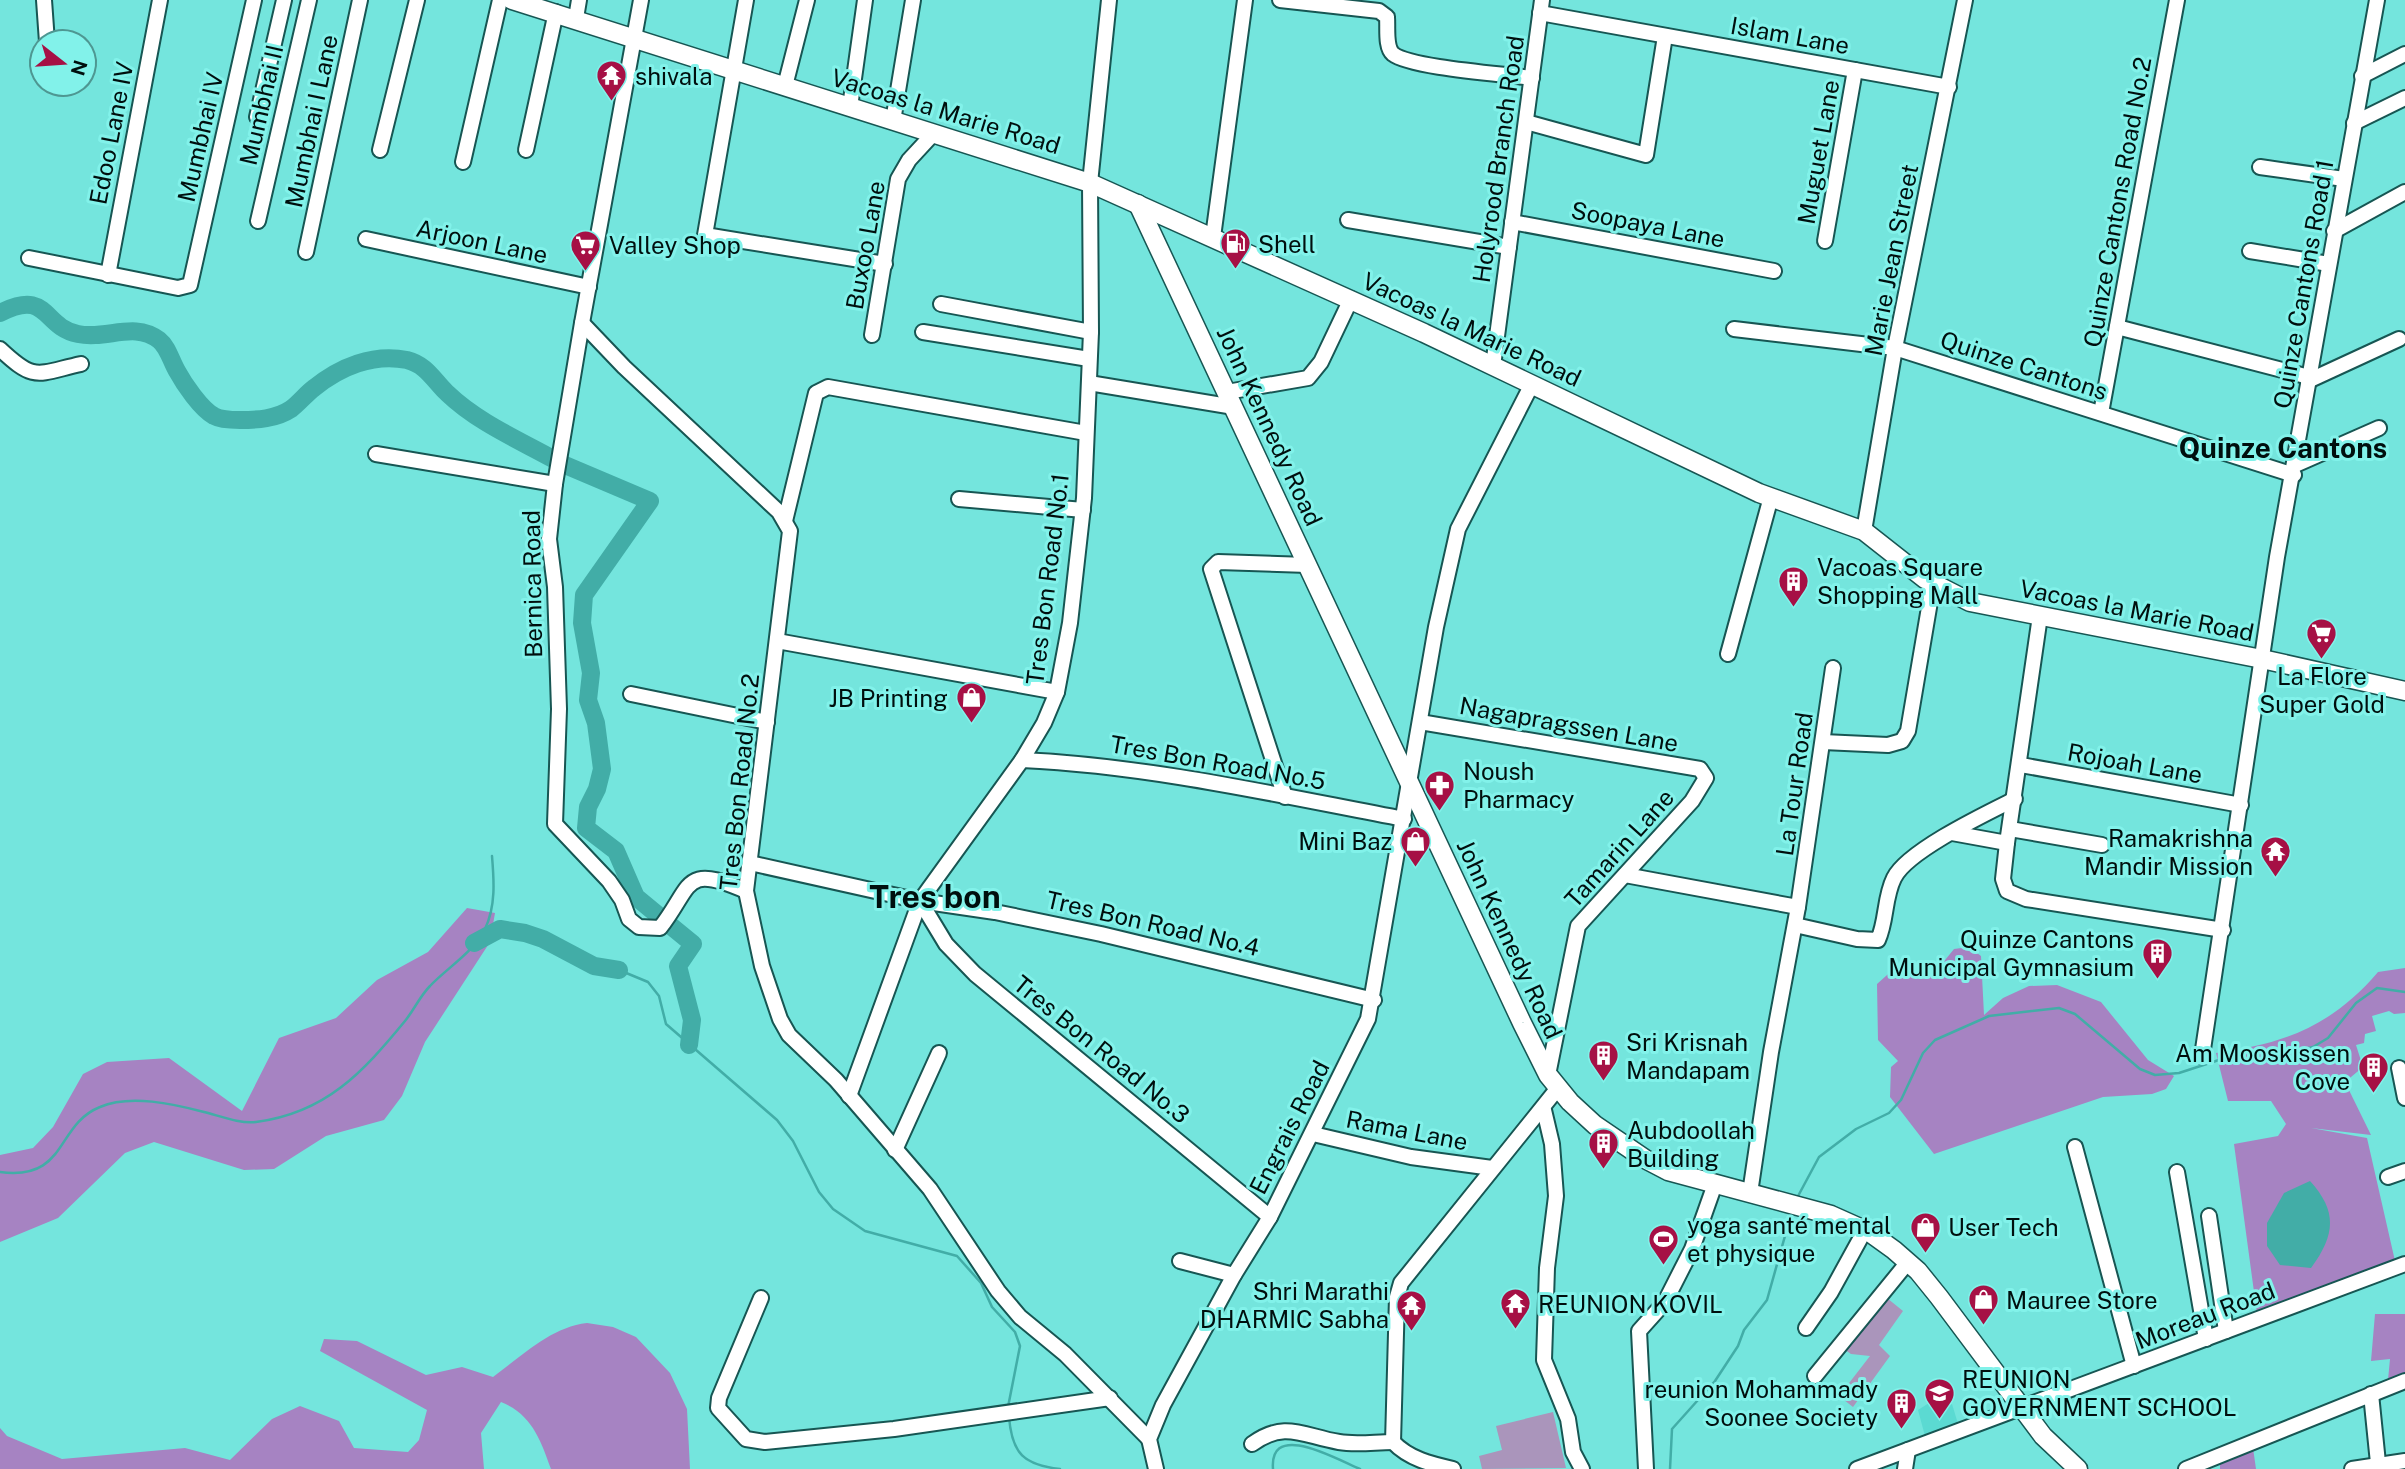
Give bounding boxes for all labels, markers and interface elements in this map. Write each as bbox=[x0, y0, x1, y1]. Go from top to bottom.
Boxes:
street label: Islam Lane bbox=[1728, 11, 1852, 59]
north arrow bbox=[28, 28, 98, 98]
street label: Mumbhai I Lane bbox=[279, 32, 343, 210]
street label: Holyrood Branch Road bbox=[1467, 34, 1529, 284]
street label: Mumbhai II bbox=[234, 42, 288, 168]
street label: Quinze Cantons Road No.2 bbox=[2078, 55, 2156, 349]
text: N bbox=[67, 58, 92, 78]
street label: Edoo Lane IV bbox=[83, 59, 139, 207]
temple icon: shivala bbox=[595, 59, 629, 103]
place label: shivala bbox=[635, 62, 712, 90]
street label: Vacoas la Marie Road bbox=[828, 63, 1064, 159]
street label: Mumbhai IV bbox=[171, 69, 229, 205]
street label: Muguet Lane bbox=[1792, 78, 1844, 226]
street label: Quinze Cantons Road 1 bbox=[2267, 157, 2339, 411]
street label: Marie Jean Street bbox=[1859, 162, 1923, 358]
street label: Buxoo Lane bbox=[840, 178, 890, 312]
street label: Soopaya Lane bbox=[1569, 195, 1727, 253]
street label: Arjoon Lane bbox=[414, 213, 550, 269]
fuel station icon: Shell bbox=[1218, 227, 1252, 271]
supermarket icon: Valley Shop bbox=[569, 228, 603, 272]
place label: Shell bbox=[1258, 230, 1316, 258]
place label: Valley Shop bbox=[609, 231, 741, 259]
street label: Vacoas la Marie Road bbox=[1358, 266, 1586, 392]
street label: John Kennedy Road bbox=[1212, 322, 1328, 530]
street label: Quinze Cantons bbox=[1937, 325, 2111, 405]
district label: Quinze Cantons bbox=[2179, 431, 2387, 464]
street label: Tres Bon Road No.1 bbox=[1020, 472, 1074, 686]
street label: Bernica Road bbox=[517, 510, 547, 658]
place label: Vacoas Square Shopping Mall bbox=[1817, 553, 1983, 609]
building icon: Vacoas Square Shopping Mall bbox=[1777, 564, 1811, 608]
street label: Vacoas la Marie Road bbox=[2018, 574, 2256, 646]
supermarket icon: La Flore Super Gold bbox=[2305, 617, 2339, 661]
place label: La Flore Super Gold bbox=[2259, 662, 2385, 718]
street label: Tres Bon Road No.2 bbox=[714, 672, 764, 892]
shop icon: JB Printing bbox=[954, 681, 988, 725]
place label: JB Printing bbox=[828, 684, 948, 712]
street label: Nagapragssen Lane bbox=[1457, 691, 1681, 757]
street label: La Tour Road bbox=[1770, 710, 1818, 858]
street label: Tres Bon Road No.5 bbox=[1108, 729, 1328, 795]
street label: Rojoah Lane bbox=[2065, 737, 2205, 789]
place label: Noush Pharmacy bbox=[1463, 757, 1575, 813]
pharmacy icon: Noush Pharmacy bbox=[1423, 768, 1457, 812]
street label: Tamarin Lane bbox=[1559, 783, 1679, 913]
shop icon: Mini Baz bbox=[1398, 824, 1432, 868]
place label: Ramakrishna Mandir Mission bbox=[2084, 824, 2253, 880]
place label: Mini Baz bbox=[1298, 827, 1392, 855]
street label: John Kennedy Road bbox=[1452, 835, 1568, 1043]
temple icon: Ramakrishna Mandir Mission bbox=[2259, 835, 2293, 879]
district label: Tres bon bbox=[869, 878, 1001, 915]
street label: Tres Bon Road No.4 bbox=[1044, 885, 1262, 961]
place label: Quinze Cantons Municipal Gymnasium bbox=[1888, 925, 2134, 981]
building icon: Quinze Cantons Municipal Gymnasium bbox=[2140, 936, 2174, 980]
street label: Tres Bon Road No.3 bbox=[1008, 969, 1196, 1129]
place label: Sri Krisnah Mandapam bbox=[1626, 1028, 1750, 1084]
building icon: Sri Krisnah Mandapam bbox=[1586, 1039, 1620, 1083]
place label: Am Mooskissen Cove bbox=[2175, 1039, 2350, 1095]
building icon: Am Mooskissen Cove bbox=[2356, 1050, 2390, 1094]
street label: Engrais Road bbox=[1243, 1055, 1335, 1199]
street label: Rama Lane bbox=[1344, 1104, 1470, 1156]
place label: Aubdoollah Building bbox=[1627, 1116, 1755, 1172]
building icon: Aubdoollah Building bbox=[1587, 1127, 1621, 1171]
shop icon: User Tech bbox=[1908, 1210, 1942, 1254]
place label: yoga santé mental et physique bbox=[1687, 1211, 1891, 1267]
place label: User Tech bbox=[1948, 1213, 2059, 1241]
sports icon: yoga santé mental et physique bbox=[1647, 1222, 1681, 1266]
street label: Moreau Road bbox=[2131, 1276, 2279, 1354]
place label: Shri Marathi DHARMIC Sabha bbox=[1200, 1277, 1389, 1333]
shop icon: Mauree Store bbox=[1966, 1283, 2000, 1327]
place label: Mauree Store bbox=[2006, 1286, 2158, 1314]
temple icon: REUNION KOVIL bbox=[1498, 1287, 1532, 1331]
temple icon: Shri Marathi DHARMIC Sabha bbox=[1395, 1288, 1429, 1332]
place label: REUNION KOVIL bbox=[1538, 1290, 1723, 1318]
place label: REUNION GOVERNMENT SCHOOL bbox=[1962, 1365, 2237, 1421]
place label: reunion Mohammady Soonee Society bbox=[1644, 1375, 1878, 1431]
school or university icon: REUNION GOVERNMENT SCHOOL bbox=[1922, 1376, 1956, 1420]
building icon: reunion Mohammady Soonee Society bbox=[1884, 1386, 1918, 1430]

